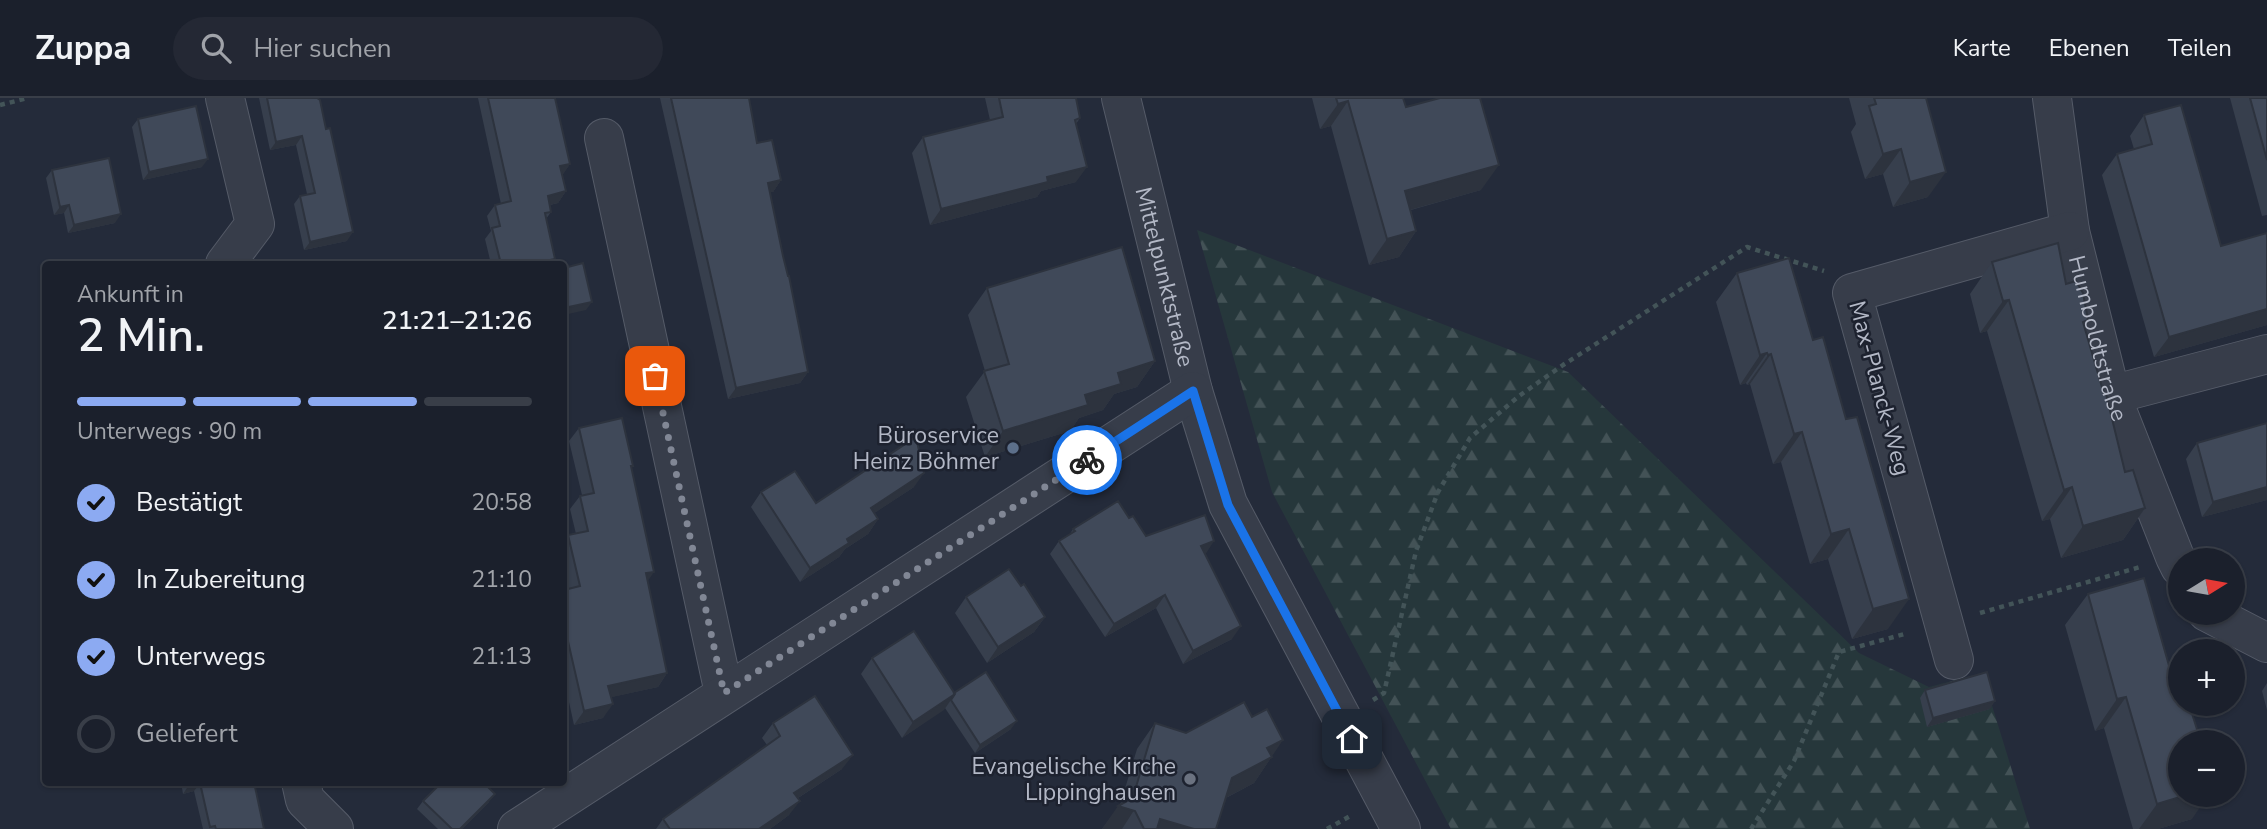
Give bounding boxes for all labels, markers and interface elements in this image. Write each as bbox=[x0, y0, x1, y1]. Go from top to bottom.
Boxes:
search box bbox=[173, 17, 663, 80]
text: Zuppa bbox=[35, 26, 131, 71]
icon: search bbox=[197, 29, 235, 67]
text: Hier suchen bbox=[253, 31, 392, 66]
text: Karte bbox=[1953, 32, 2011, 64]
text: Ebenen bbox=[2049, 32, 2130, 64]
text: Teilen bbox=[2168, 32, 2232, 64]
street label: Mittelpunktstraße bbox=[1127, 184, 1201, 370]
street label: Humboldtstraße bbox=[2061, 252, 2135, 426]
text: Ankunft in bbox=[77, 279, 184, 310]
street label: Max-Planck-Weg bbox=[1841, 297, 1918, 479]
text: 21:21–21:26 bbox=[382, 303, 532, 338]
text: 2 Min. bbox=[77, 304, 205, 367]
pin bbox=[625, 346, 685, 406]
icon: bag bbox=[636, 357, 674, 395]
text: Unterwegs · 90 m bbox=[77, 416, 262, 447]
place label: Büroservice Heinz Böhmer bbox=[853, 420, 1000, 477]
courier bbox=[1052, 425, 1122, 495]
marker: Büroservice Heinz Böhmer bbox=[1005, 440, 1021, 456]
icon: bike bbox=[1068, 441, 1106, 479]
icon: check bbox=[77, 484, 115, 522]
text: Bestätigt bbox=[136, 485, 242, 520]
text: 20:58 bbox=[472, 487, 532, 518]
north arrow bbox=[2168, 548, 2245, 625]
map controls bbox=[2168, 548, 2245, 807]
icon: check bbox=[77, 561, 115, 599]
text: In Zubereitung bbox=[136, 562, 305, 597]
text: 21:10 bbox=[472, 564, 532, 595]
icon: check bbox=[77, 638, 115, 676]
text: Unterwegs bbox=[136, 639, 266, 674]
button: + bbox=[2168, 639, 2245, 716]
text: 21:13 bbox=[472, 641, 532, 672]
pin bbox=[1322, 709, 1382, 769]
text: Geliefert bbox=[136, 716, 237, 751]
icon: home bbox=[1333, 720, 1371, 758]
button: − bbox=[2168, 730, 2245, 807]
place label: Evangelische Kirche Lippinghausen bbox=[971, 751, 1176, 808]
marker: Evangelische Kirche Lippinghausen bbox=[1182, 771, 1198, 787]

